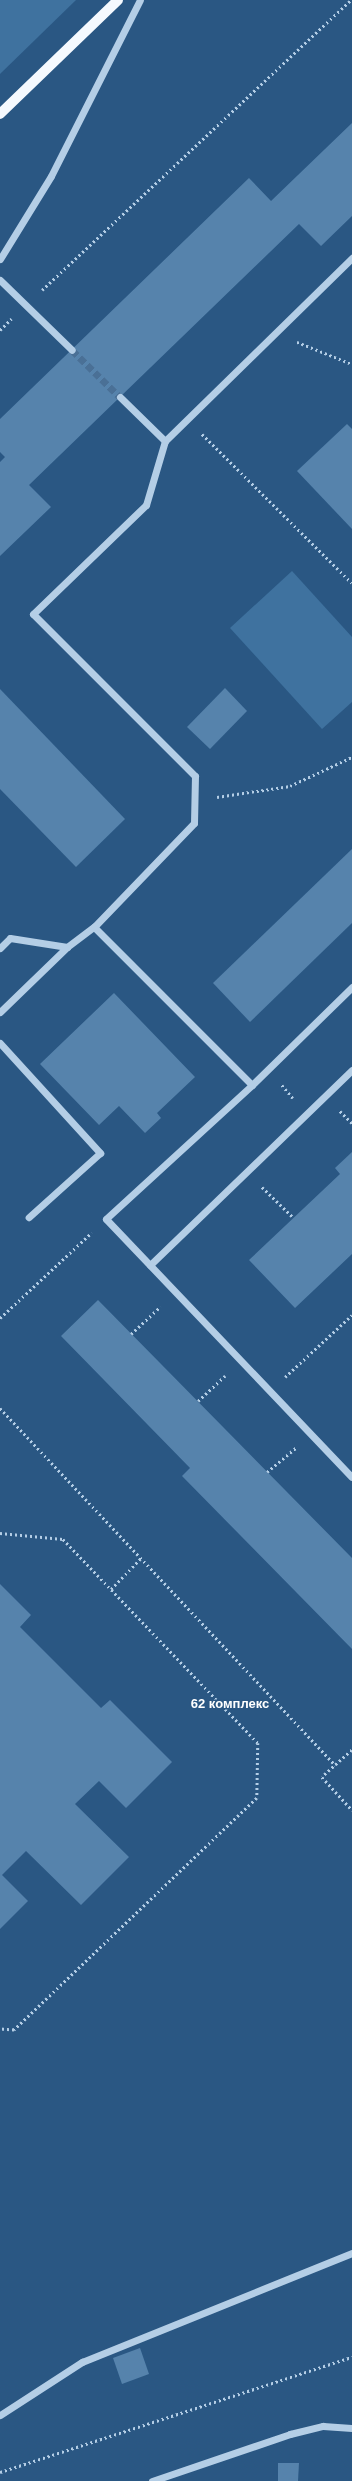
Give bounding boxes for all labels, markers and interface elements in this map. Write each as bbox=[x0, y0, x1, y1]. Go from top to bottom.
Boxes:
district label: 62 комплекс bbox=[191, 1696, 269, 1712]

